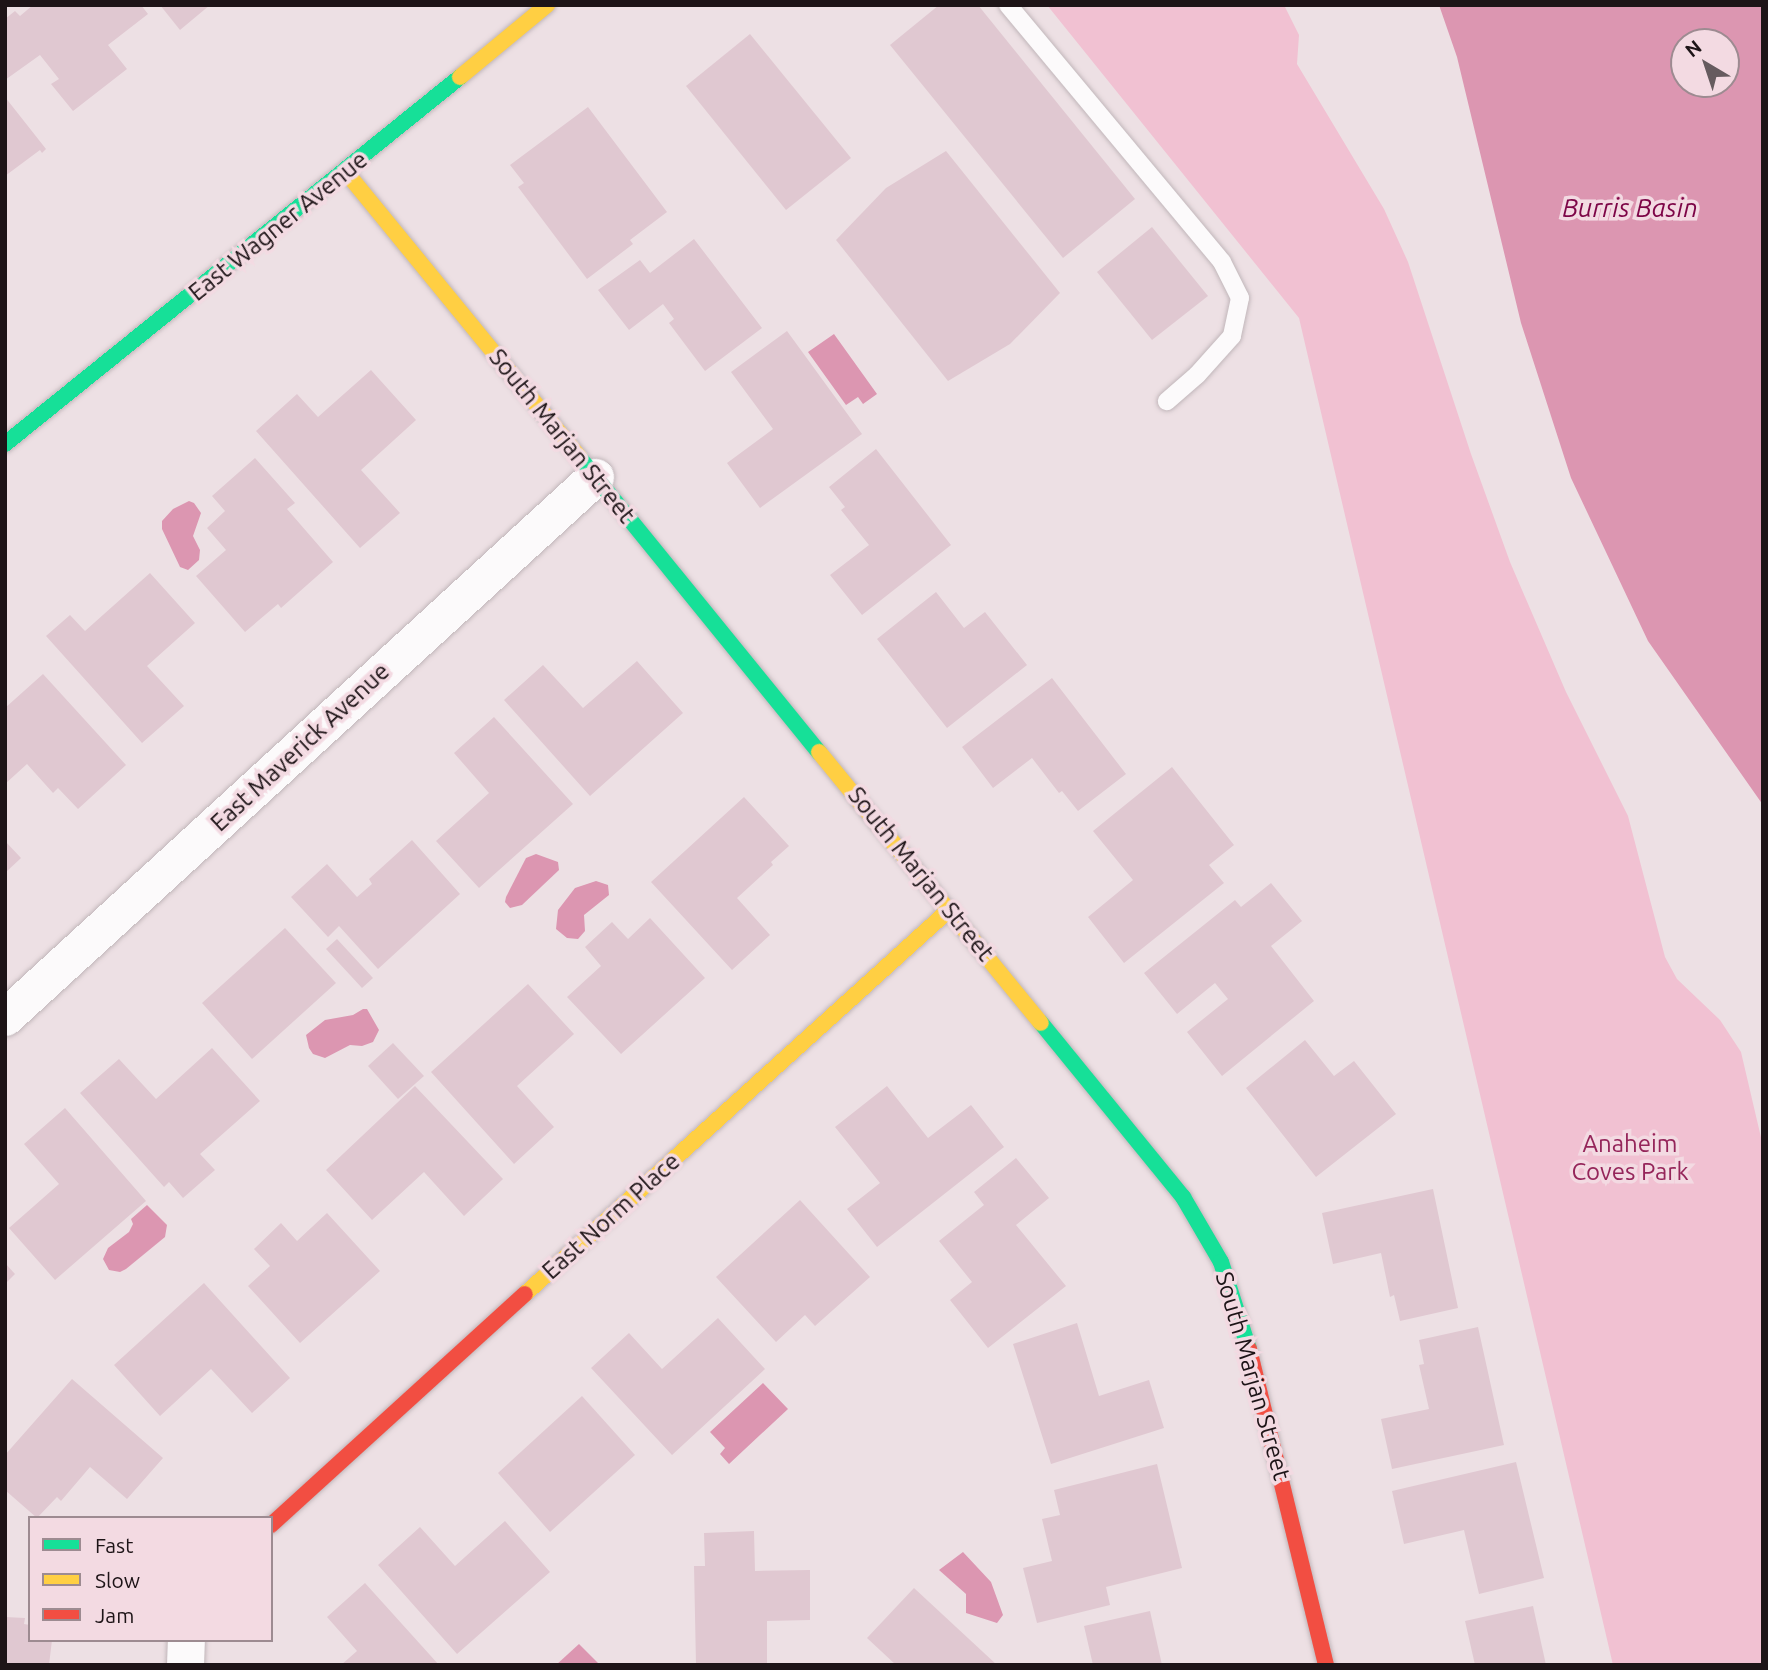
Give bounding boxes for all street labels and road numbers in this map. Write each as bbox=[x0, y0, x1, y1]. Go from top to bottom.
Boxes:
street label: East Wagner Avenue bbox=[183, 145, 373, 307]
street label: South Marjan Street bbox=[483, 343, 641, 529]
street label: East Maverick Avenue bbox=[205, 657, 395, 837]
street label: South Marjan Street bbox=[842, 781, 1000, 967]
street label: East Norm Place bbox=[536, 1147, 686, 1285]
street label: South Marjan Street bbox=[1209, 1268, 1297, 1484]

